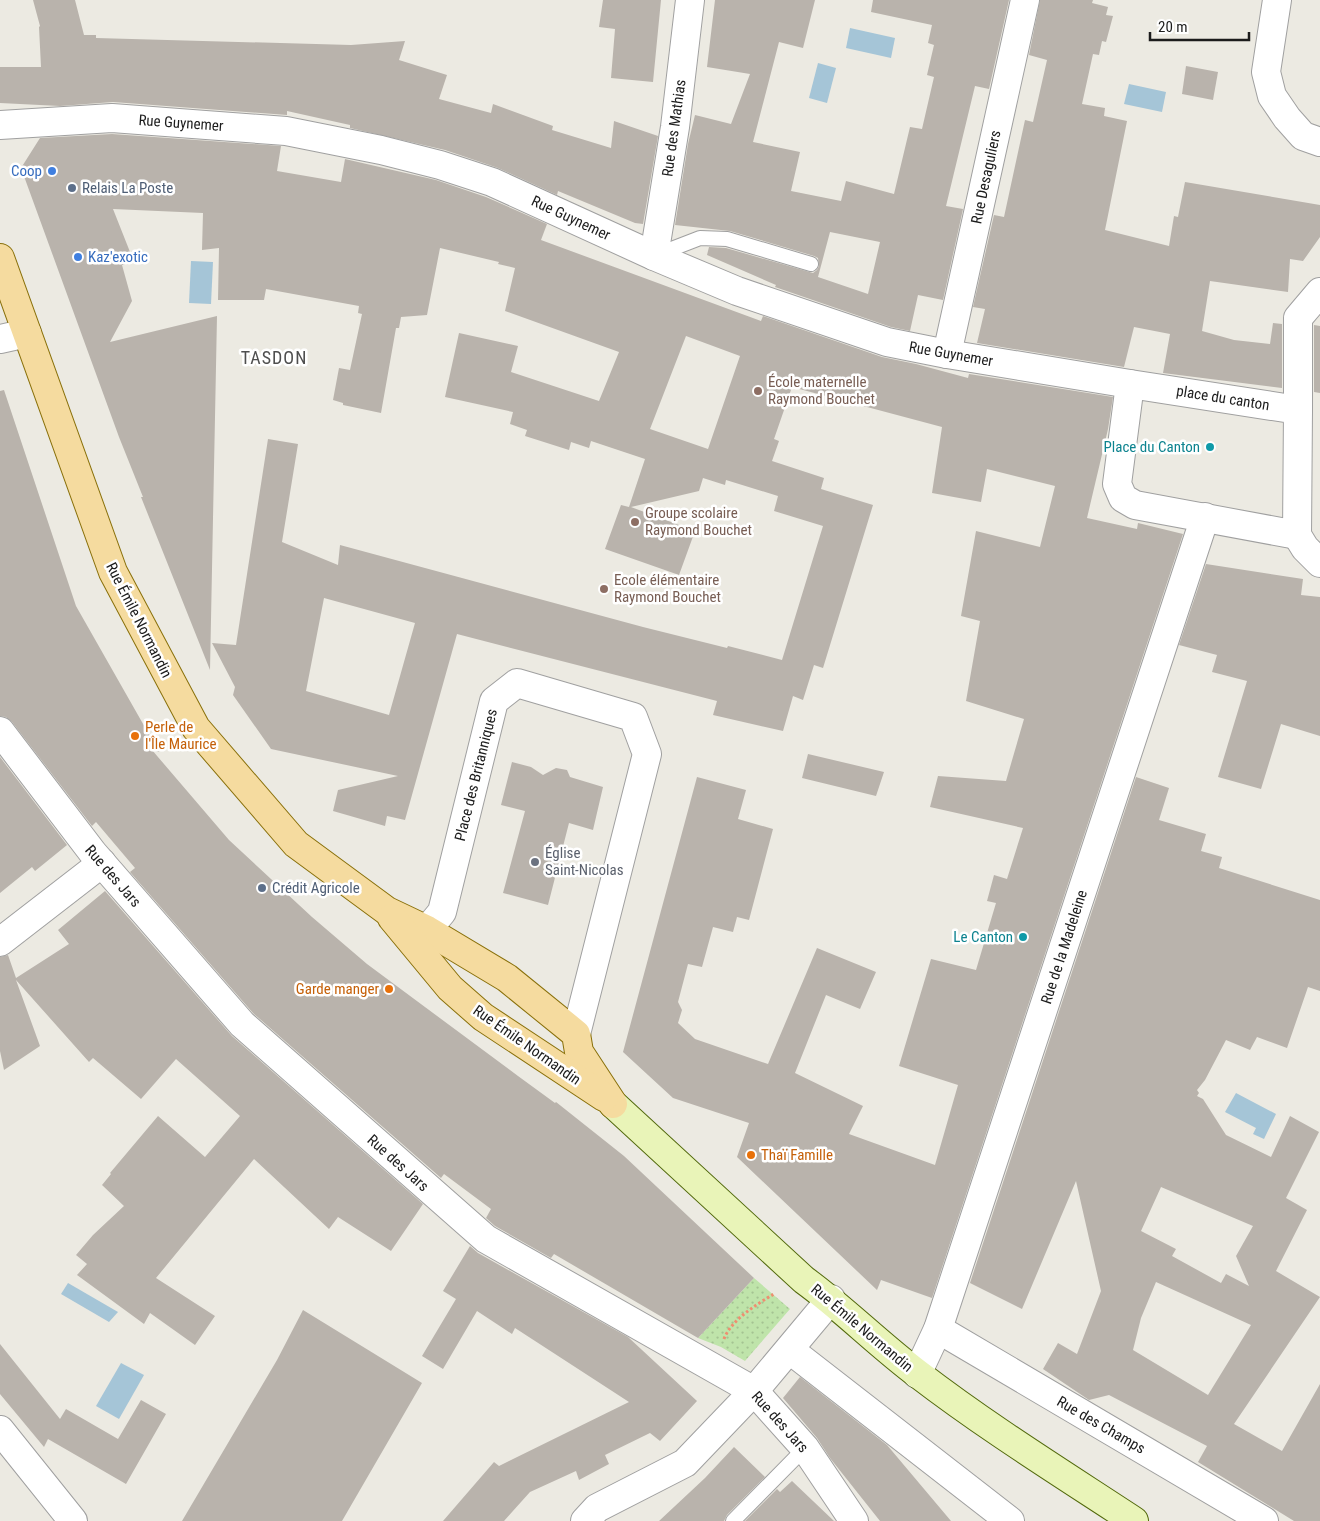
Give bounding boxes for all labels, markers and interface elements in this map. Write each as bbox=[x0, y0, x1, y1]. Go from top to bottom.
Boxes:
scale bar bbox=[1150, 10, 1249, 42]
text: 20 m bbox=[1158, 18, 1188, 36]
street label: Rue des Mathias bbox=[658, 78, 690, 178]
street label: Rue Guynemer bbox=[138, 111, 225, 135]
street label: Rue Desaguliers bbox=[967, 128, 1005, 225]
place label: Coop bbox=[11, 162, 42, 180]
marker: Coop bbox=[46, 165, 58, 177]
place label: Relais La Poste bbox=[82, 179, 173, 197]
marker: Relais La Poste bbox=[66, 182, 78, 194]
street label: Rue Guynemer bbox=[529, 192, 614, 244]
place label: Kaz'exotic bbox=[88, 248, 148, 266]
marker: Kaz'exotic bbox=[72, 251, 84, 263]
street label: Rue Guynemer bbox=[907, 338, 995, 370]
district label: TASDON bbox=[241, 347, 307, 368]
place label: École maternelle Raymond Bouchet bbox=[768, 373, 875, 408]
street label: place du canton bbox=[1175, 382, 1271, 414]
marker: École maternelle Raymond Bouchet bbox=[752, 385, 764, 397]
place label: Place du Canton bbox=[1103, 438, 1200, 456]
marker: Place du Canton bbox=[1204, 441, 1216, 453]
place label: Groupe scolaire Raymond Bouchet bbox=[645, 504, 752, 539]
marker: Groupe scolaire Raymond Bouchet bbox=[629, 516, 641, 528]
street label: Rue Émile Normandin bbox=[102, 559, 176, 681]
place label: Ecole élémentaire Raymond Bouchet bbox=[614, 571, 721, 606]
marker: Ecole élémentaire Raymond Bouchet bbox=[598, 583, 610, 595]
street label: Place des Britanniques bbox=[451, 707, 501, 843]
place label: Perle de l'Île Maurice bbox=[145, 718, 216, 753]
marker: Perle de l'Île Maurice bbox=[129, 730, 141, 742]
street label: Rue des Jars bbox=[81, 841, 145, 911]
place label: Église Saint-Nicolas bbox=[545, 844, 624, 879]
marker: Église Saint-Nicolas bbox=[529, 856, 541, 868]
place label: Crédit Agricole bbox=[272, 879, 360, 897]
marker: Crédit Agricole bbox=[256, 882, 268, 894]
street label: Rue de la Madeleine bbox=[1037, 888, 1091, 1006]
place label: Le Canton bbox=[953, 928, 1013, 946]
marker: Le Canton bbox=[1017, 931, 1029, 943]
place label: Garde manger bbox=[296, 980, 379, 998]
marker: Garde manger bbox=[383, 983, 395, 995]
street label: Rue Émile Normandin bbox=[470, 1001, 584, 1089]
street label: Rue des Jars bbox=[364, 1131, 432, 1195]
place label: Thaï Famille bbox=[761, 1146, 833, 1164]
marker: Thaï Famille bbox=[745, 1149, 757, 1161]
street label: Rue Émile Normandin bbox=[808, 1280, 916, 1376]
street label: Rue des Jars bbox=[748, 1388, 812, 1456]
street label: Rue des Champs bbox=[1054, 1392, 1148, 1458]

